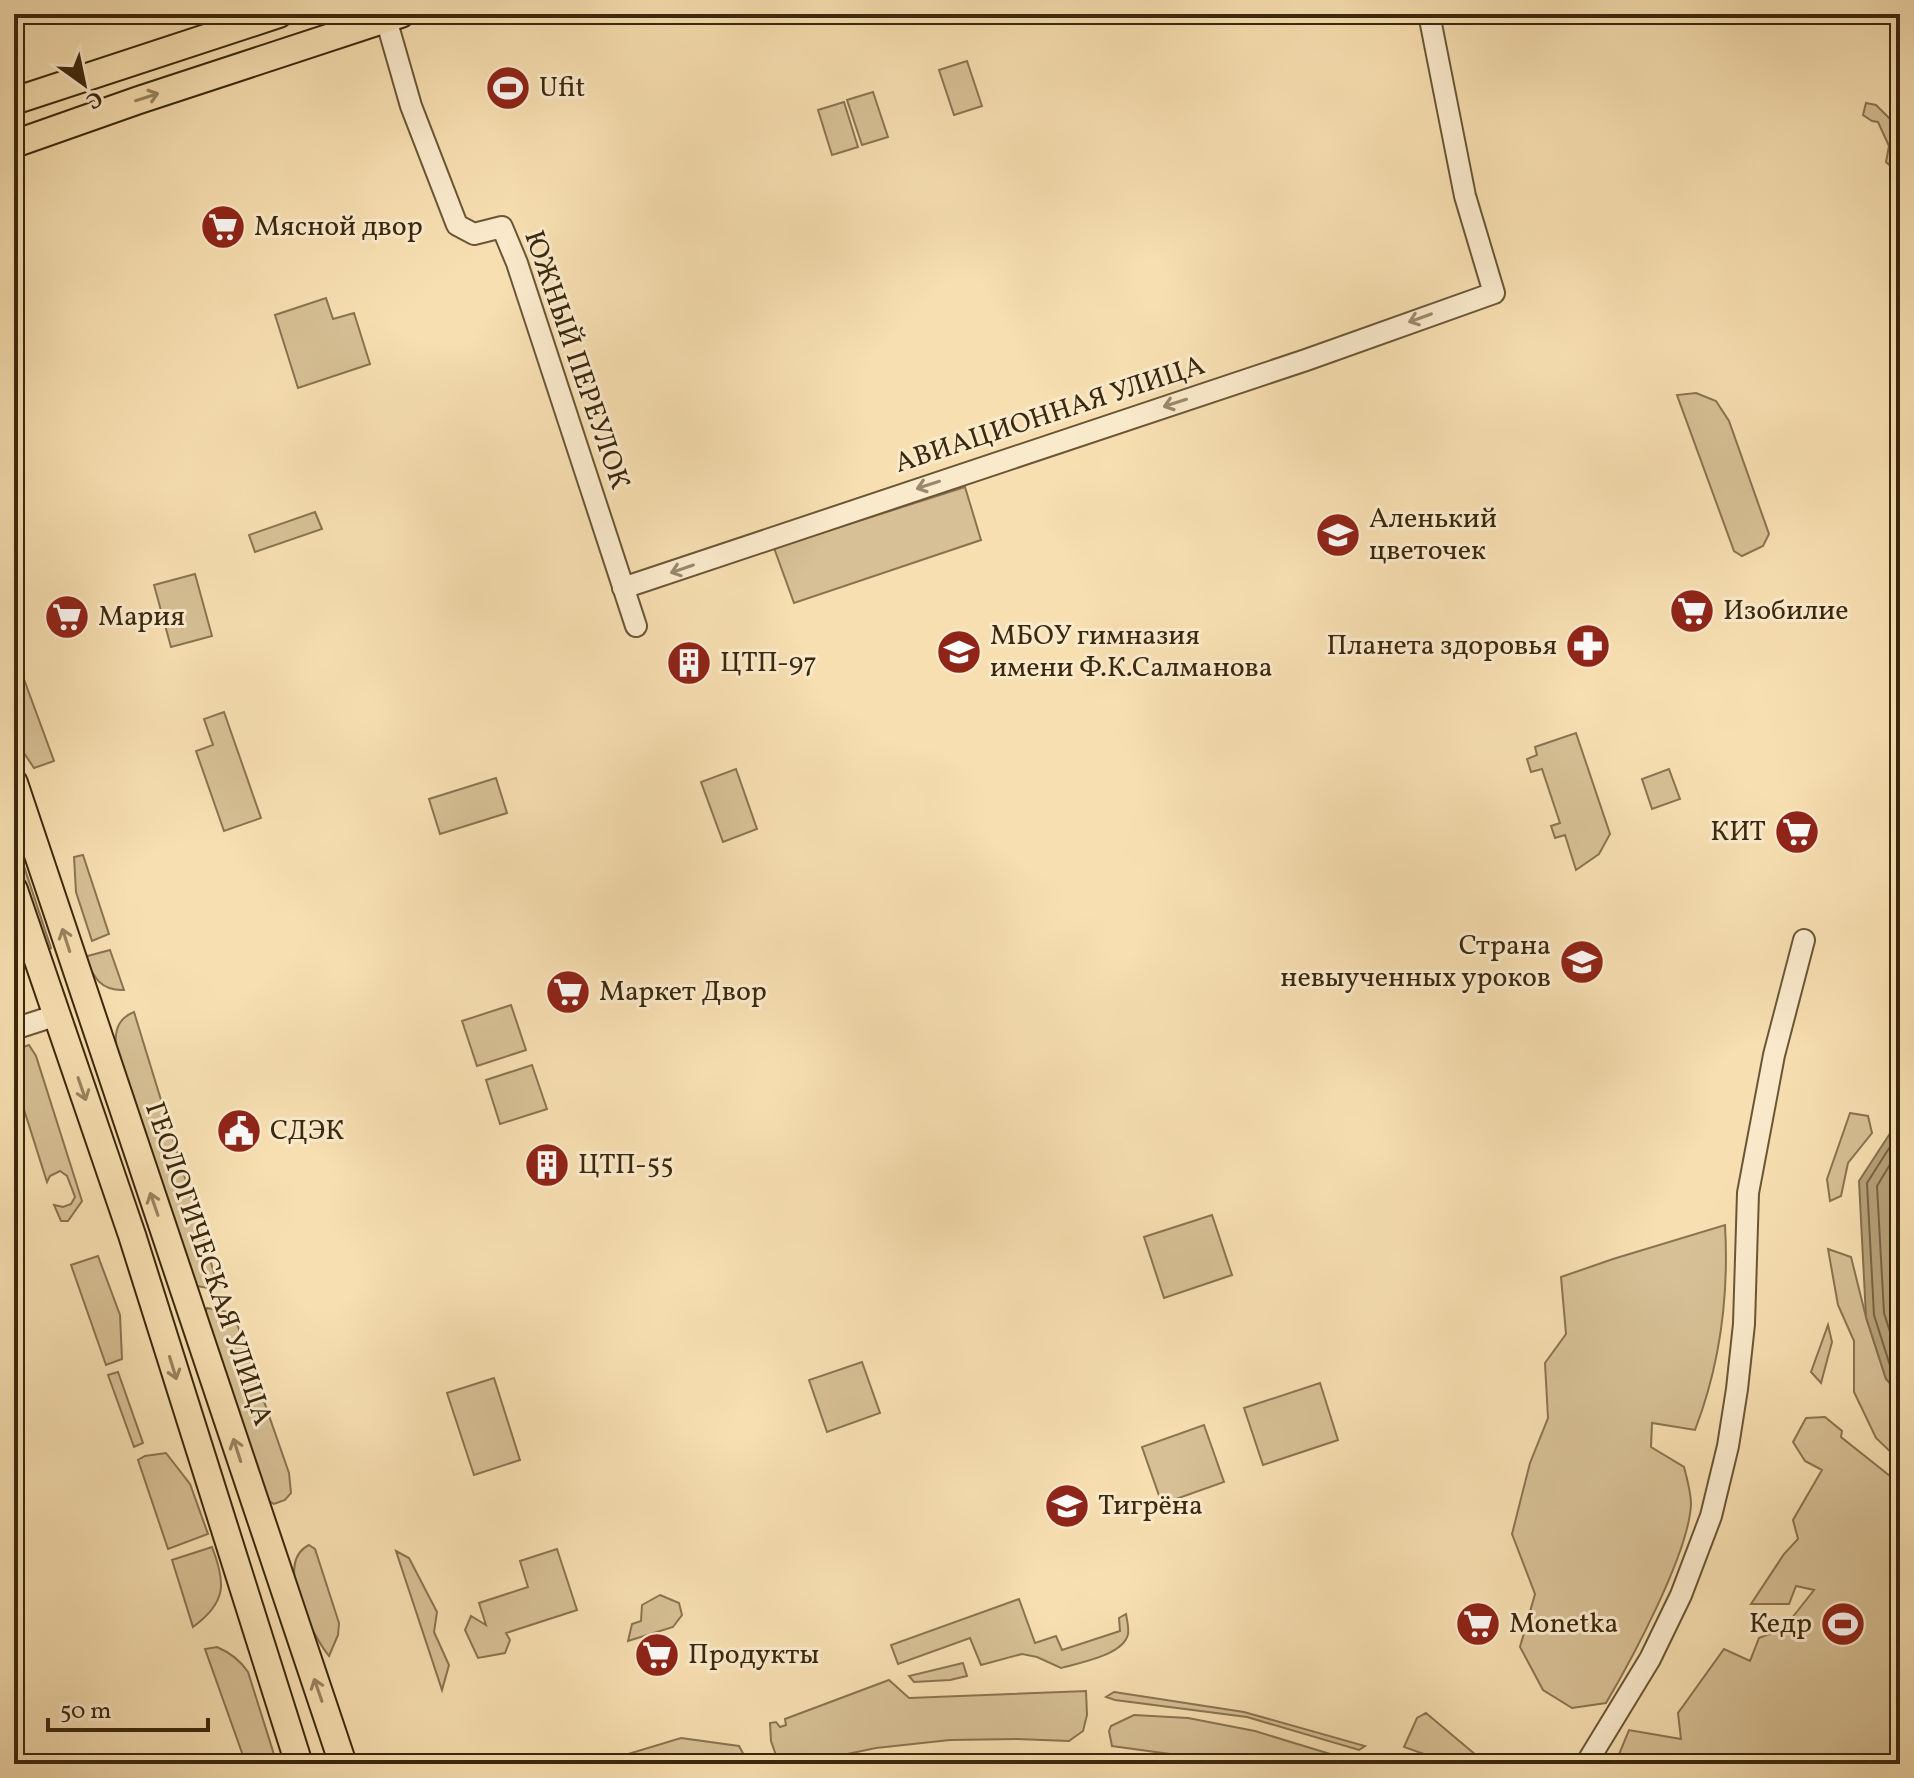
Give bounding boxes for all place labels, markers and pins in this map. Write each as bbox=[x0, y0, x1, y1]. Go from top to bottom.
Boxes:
sports icon: Ufit bbox=[484, 64, 532, 112]
place label: Ufit bbox=[539, 69, 585, 108]
supermarket icon: Мясной двор bbox=[199, 203, 247, 251]
place label: Мясной двор bbox=[254, 208, 423, 247]
place label: Аленький цветочек bbox=[1369, 500, 1497, 571]
school or university icon: Аленький цветочек bbox=[1314, 511, 1362, 559]
supermarket icon: Изобилие bbox=[1668, 587, 1716, 635]
place label: Изобилие bbox=[1723, 592, 1849, 631]
supermarket icon: Мария bbox=[43, 593, 91, 641]
place label: Мария bbox=[98, 598, 185, 637]
place label: МБОУ гимназия имени Ф.К.Салманова bbox=[990, 617, 1273, 688]
pharmacy icon: Планета здоровья bbox=[1564, 622, 1612, 670]
place label: Планета здоровья bbox=[1327, 627, 1557, 666]
school or university icon: МБОУ гимназия имени Ф.К.Салманова bbox=[935, 628, 983, 676]
building icon: ЦТП-97 bbox=[665, 639, 713, 687]
place label: ЦТП-97 bbox=[720, 644, 817, 683]
supermarket icon: КИТ bbox=[1773, 808, 1821, 856]
place label: КИТ bbox=[1710, 813, 1766, 852]
place label: Страна невыученных уроков bbox=[1280, 927, 1551, 998]
school or university icon: Страна невыученных уроков bbox=[1558, 938, 1606, 986]
supermarket icon: Маркет Двор bbox=[544, 968, 592, 1016]
place label: Маркет Двор bbox=[599, 973, 767, 1012]
public building icon: СДЭК bbox=[215, 1107, 263, 1155]
place label: СДЭК bbox=[270, 1112, 344, 1151]
building icon: ЦТП-55 bbox=[523, 1141, 571, 1189]
place label: ЦТП-55 bbox=[578, 1146, 674, 1185]
school or university icon: Тигрёна bbox=[1043, 1482, 1091, 1530]
place label: Тигрёна bbox=[1098, 1487, 1203, 1526]
supermarket icon: Monetka bbox=[1454, 1600, 1502, 1648]
sports icon: Кедр bbox=[1819, 1600, 1867, 1648]
place label: Monetka bbox=[1509, 1605, 1618, 1644]
place label: Кедр bbox=[1749, 1605, 1812, 1644]
supermarket icon: Продукты bbox=[633, 1631, 681, 1679]
place label: Продукты bbox=[688, 1636, 819, 1675]

